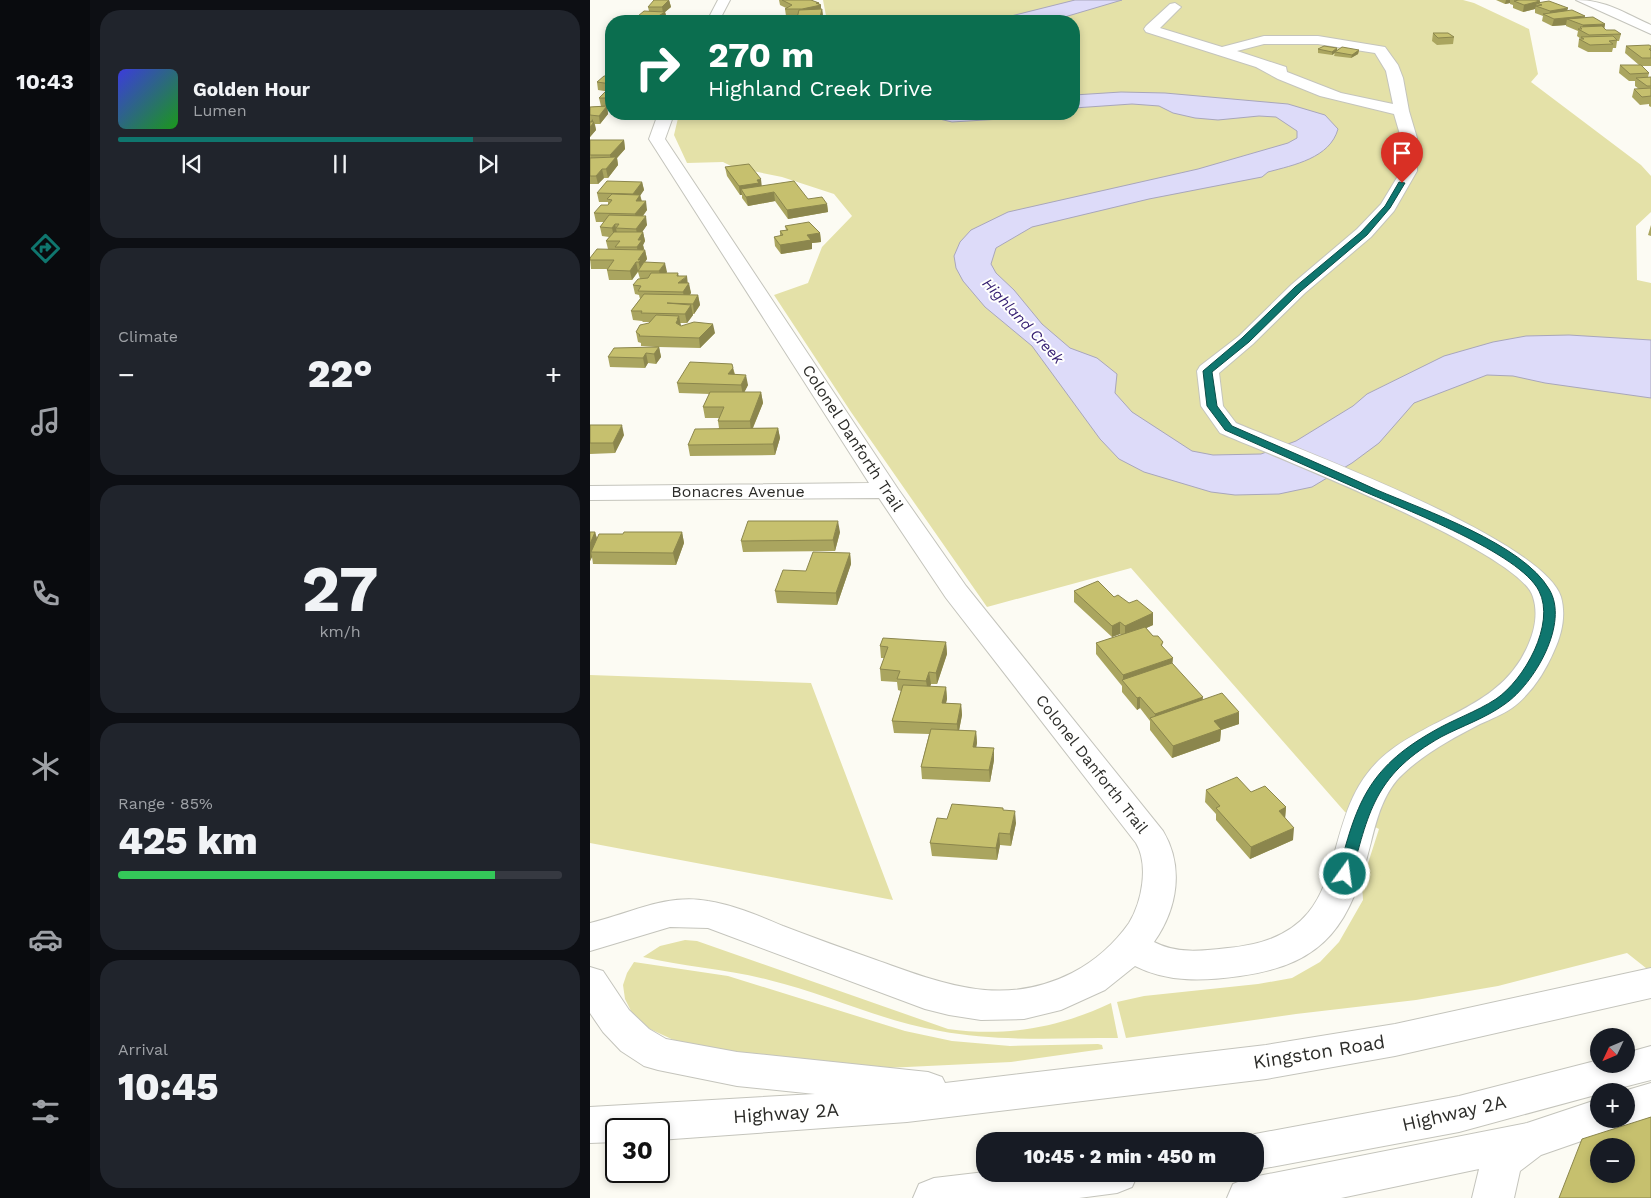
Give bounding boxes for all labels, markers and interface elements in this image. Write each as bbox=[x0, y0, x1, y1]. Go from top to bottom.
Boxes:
text: 270 m bbox=[708, 34, 814, 76]
icon: right bbox=[625, 35, 690, 100]
text: 10:43 bbox=[16, 69, 74, 94]
text: Highland Creek Drive bbox=[708, 76, 933, 101]
text: Golden Hour bbox=[193, 78, 310, 101]
text: Lumen bbox=[193, 101, 247, 120]
pin bbox=[1381, 132, 1423, 183]
icon: arrive bbox=[1388, 139, 1416, 167]
icon: previous bbox=[178, 150, 206, 178]
icon: pause bbox=[326, 150, 354, 178]
icon: next bbox=[474, 150, 502, 178]
icon: directions bbox=[28, 231, 63, 266]
water label: Highland Creek bbox=[979, 274, 1068, 368]
text: Climate bbox=[118, 327, 178, 346]
text: 22° bbox=[308, 352, 372, 396]
text: − bbox=[118, 358, 135, 391]
text: + bbox=[545, 358, 562, 391]
street label: Colonel Danforth Trail bbox=[799, 361, 908, 515]
icon: music bbox=[28, 404, 63, 439]
street label: Bonacres Avenue bbox=[671, 482, 805, 501]
text: 27 bbox=[301, 551, 379, 627]
icon: phone bbox=[28, 576, 63, 611]
text: km/h bbox=[319, 622, 361, 641]
street label: Colonel Danforth Trail bbox=[1032, 691, 1152, 837]
icon: climate bbox=[28, 749, 63, 784]
text: Range · 85% bbox=[118, 794, 213, 813]
text: 425 km bbox=[118, 819, 258, 863]
position arrow bbox=[1318, 847, 1370, 899]
icon: car bbox=[28, 922, 63, 957]
north arrow bbox=[1590, 1028, 1635, 1072]
map controls bbox=[1590, 1028, 1635, 1183]
street label: Kingston Road bbox=[1251, 1030, 1387, 1074]
text: Arrival bbox=[118, 1040, 168, 1059]
text: 10:45 bbox=[118, 1065, 218, 1109]
button: + bbox=[1590, 1083, 1635, 1128]
street label: Highway 2A bbox=[1400, 1090, 1509, 1136]
icon: filters bbox=[28, 1094, 63, 1129]
street label: Highway 2A bbox=[732, 1098, 840, 1128]
speed limit sign: 30 bbox=[605, 1118, 670, 1183]
button: − bbox=[1590, 1138, 1635, 1183]
text: 10:45 · 2 min · 450 m bbox=[1024, 1145, 1216, 1168]

